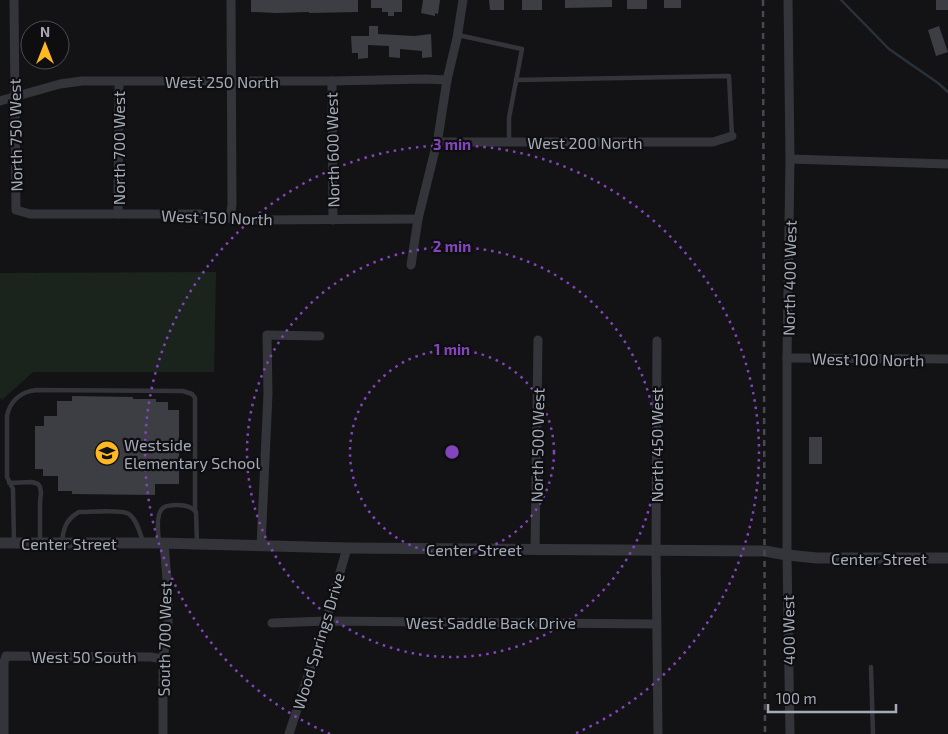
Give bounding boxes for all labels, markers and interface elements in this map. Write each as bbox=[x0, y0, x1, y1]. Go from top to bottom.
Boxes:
north arrow bbox=[20, 20, 70, 70]
text: N bbox=[40, 23, 50, 40]
street label: West 250 North bbox=[165, 72, 279, 91]
street label: North 750 West bbox=[5, 78, 25, 192]
street label: North 700 West bbox=[109, 91, 128, 205]
street label: North 600 West bbox=[321, 92, 343, 208]
street label: West 200 North bbox=[527, 133, 643, 152]
text: 3 min bbox=[433, 135, 471, 153]
street label: West 150 North bbox=[161, 206, 273, 228]
street label: North 400 West bbox=[778, 220, 800, 336]
text: 2 min bbox=[433, 237, 471, 255]
text: 1 min bbox=[434, 340, 470, 358]
street label: West 100 North bbox=[811, 349, 925, 369]
street label: North 500 West bbox=[527, 387, 547, 503]
street label: North 450 West bbox=[647, 388, 666, 502]
place label: Westside Elementary School bbox=[124, 435, 260, 472]
school or university icon: Westside Elementary School bbox=[94, 440, 120, 466]
centre of rings bbox=[443, 443, 461, 461]
street label: Center Street bbox=[21, 534, 117, 553]
street label: Center Street bbox=[426, 540, 522, 559]
street label: Center Street bbox=[831, 549, 927, 568]
street label: Wood Springs Drive bbox=[288, 570, 348, 712]
street label: South 700 West bbox=[154, 581, 174, 697]
street label: 400 West bbox=[778, 595, 798, 665]
street label: West Saddle Back Drive bbox=[406, 613, 576, 632]
street label: West 50 South bbox=[31, 647, 137, 666]
scale bar bbox=[768, 682, 896, 714]
text: 100 m bbox=[776, 689, 817, 707]

